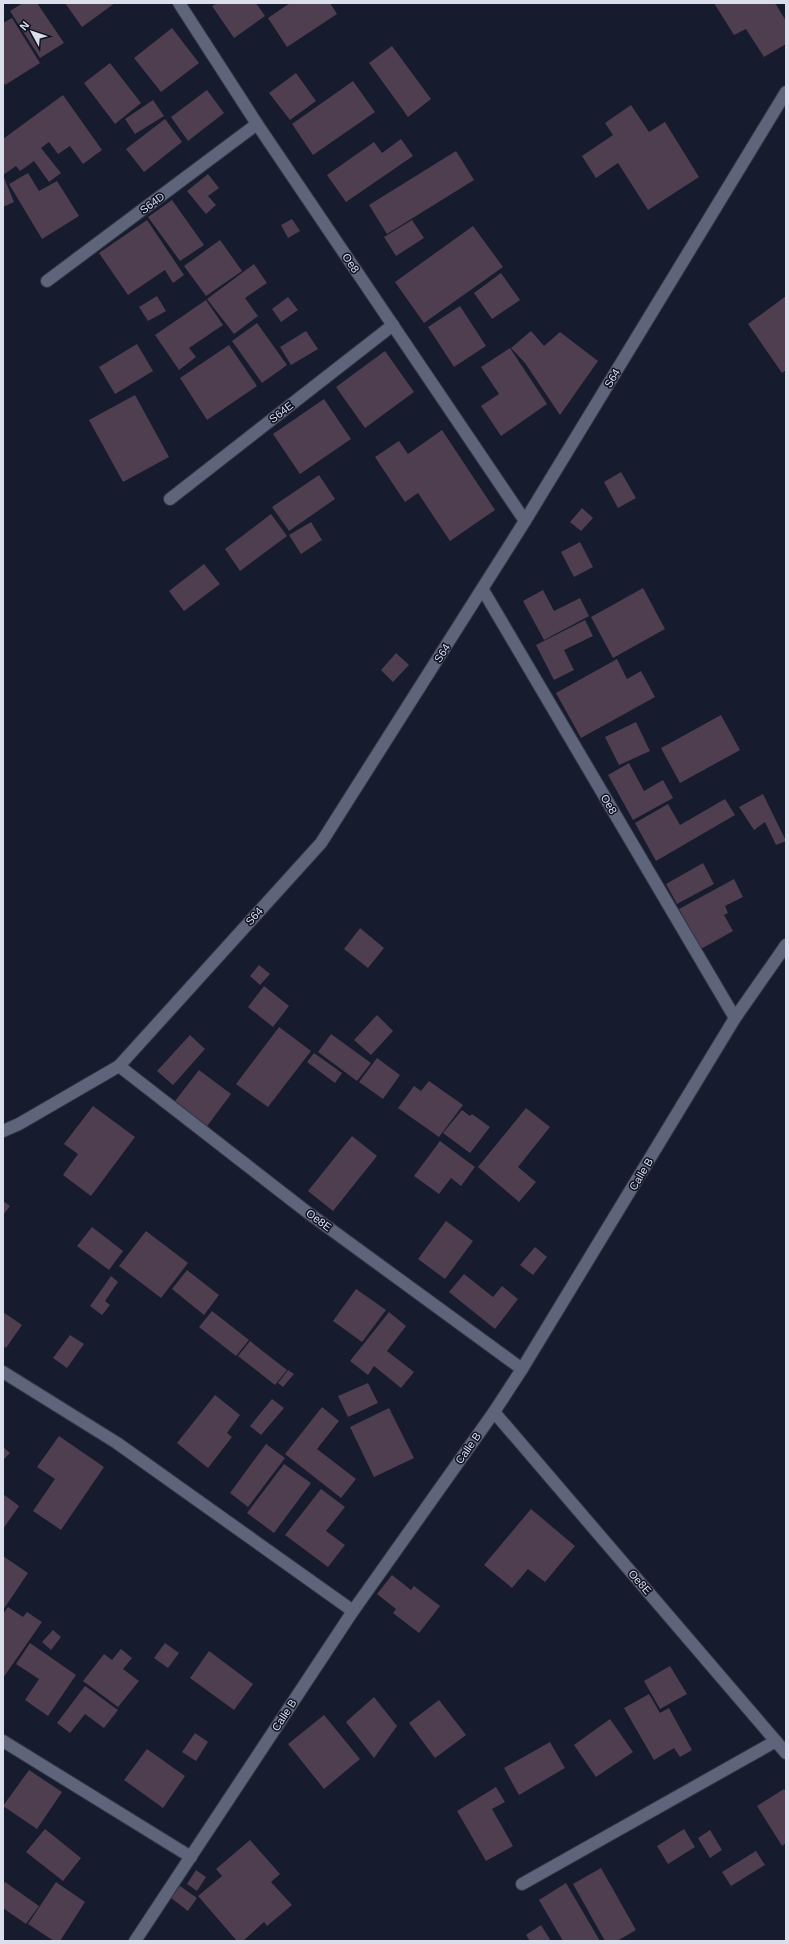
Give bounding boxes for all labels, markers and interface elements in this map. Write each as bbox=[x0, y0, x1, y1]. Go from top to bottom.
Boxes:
north arrow bbox=[12, 12, 52, 52]
text: N bbox=[17, 19, 32, 32]
street label: S64D bbox=[137, 190, 167, 216]
street label: Oe8 bbox=[340, 251, 362, 275]
street label: S64 bbox=[602, 367, 622, 389]
street label: S64E bbox=[267, 399, 295, 425]
street label: S64 bbox=[432, 642, 452, 664]
street label: Oe8 bbox=[599, 792, 619, 816]
street label: S64 bbox=[243, 905, 265, 927]
street label: Calle B bbox=[627, 1156, 655, 1192]
street label: Oe8E bbox=[304, 1207, 334, 1233]
street label: Calle B bbox=[453, 1430, 483, 1466]
street label: Oe8E bbox=[626, 1567, 654, 1597]
street label: Calle B bbox=[269, 1697, 299, 1733]

